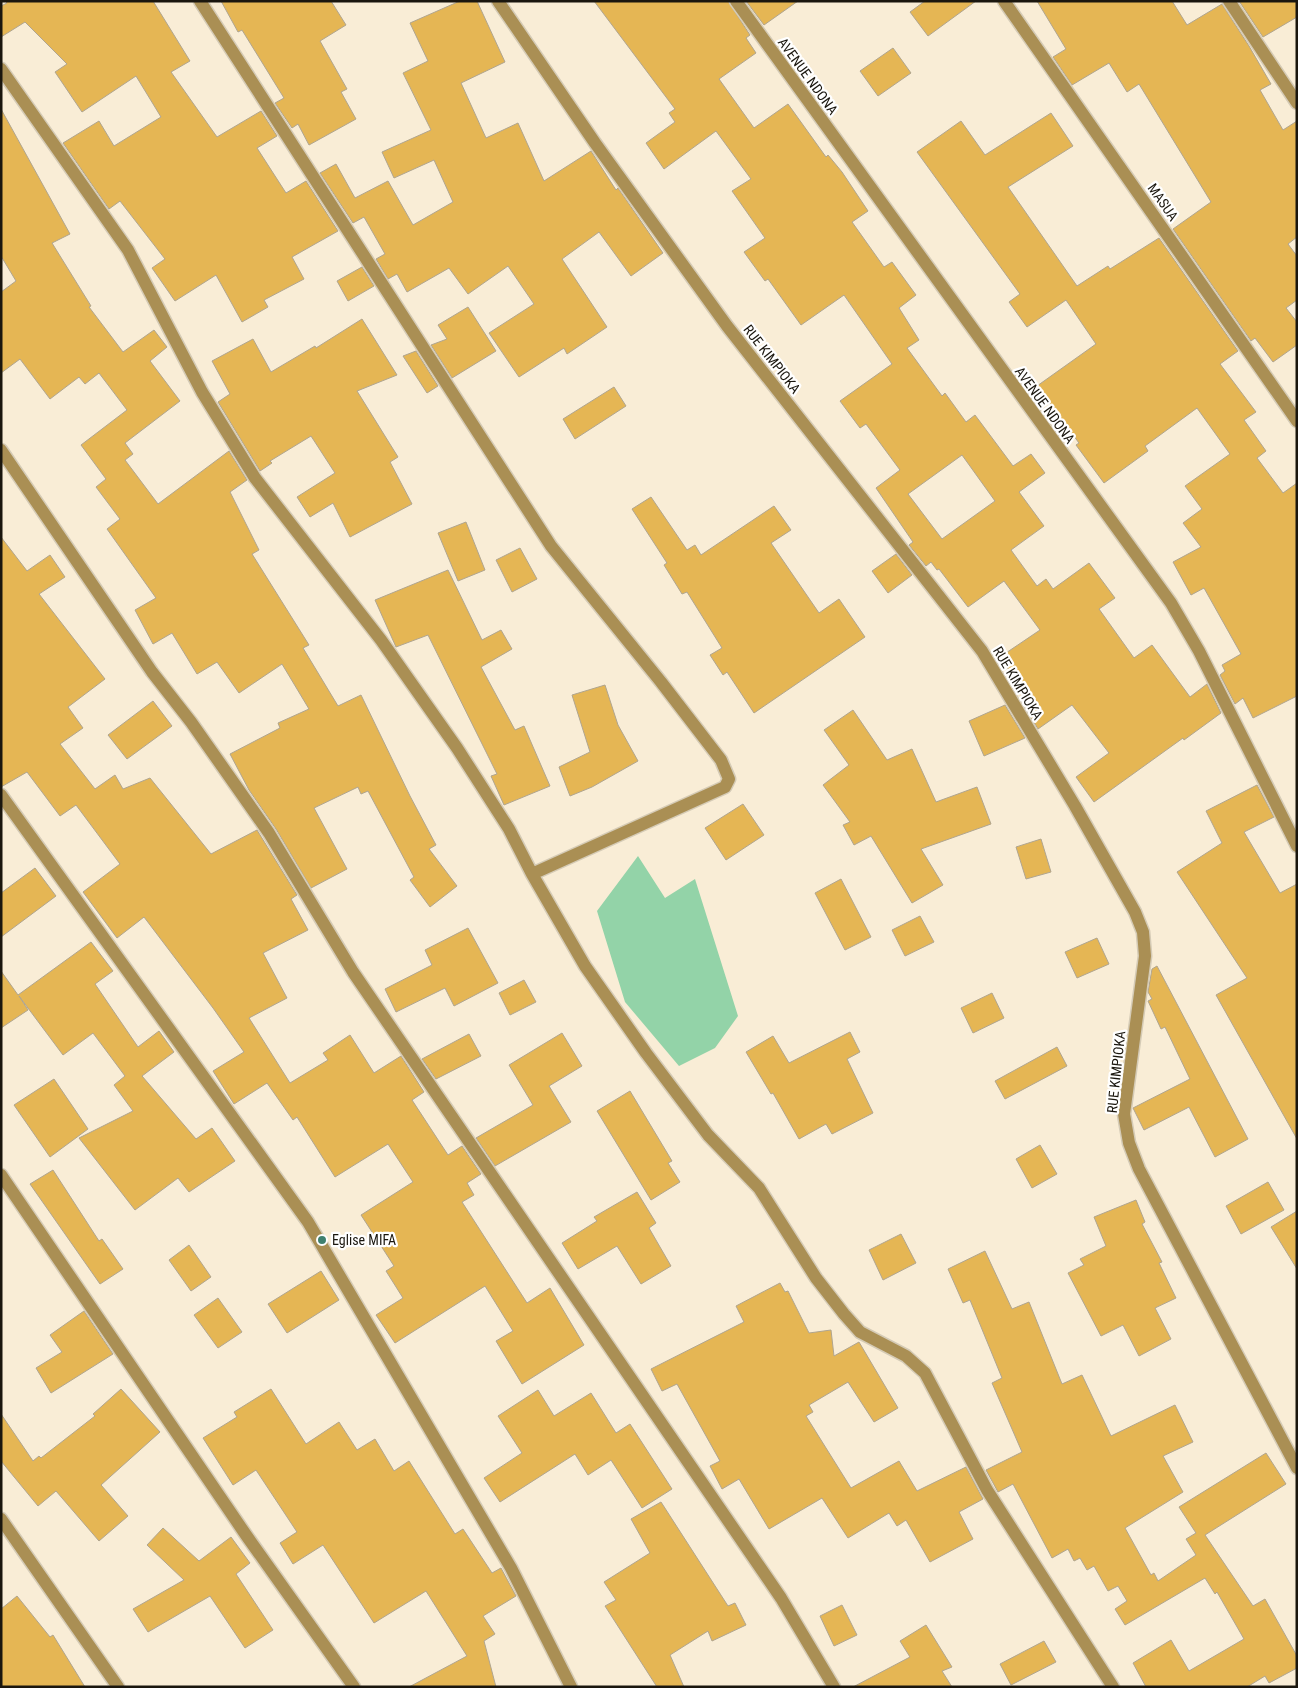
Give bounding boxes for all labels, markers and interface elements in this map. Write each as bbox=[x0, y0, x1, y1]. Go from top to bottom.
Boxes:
street label: AVENUE NDONA bbox=[775, 35, 841, 117]
street label: MASUA bbox=[1144, 180, 1182, 224]
street label: RUE KIMPIOKA bbox=[740, 322, 804, 396]
street label: AVENUE NDONA bbox=[1012, 364, 1078, 446]
street label: RUE KIMPIOKA bbox=[990, 643, 1046, 723]
street label: RUE KIMPIOKA bbox=[1104, 1030, 1128, 1114]
place label: Eglise MIFA bbox=[332, 1232, 396, 1248]
marker: Eglise MIFA bbox=[316, 1234, 328, 1246]

